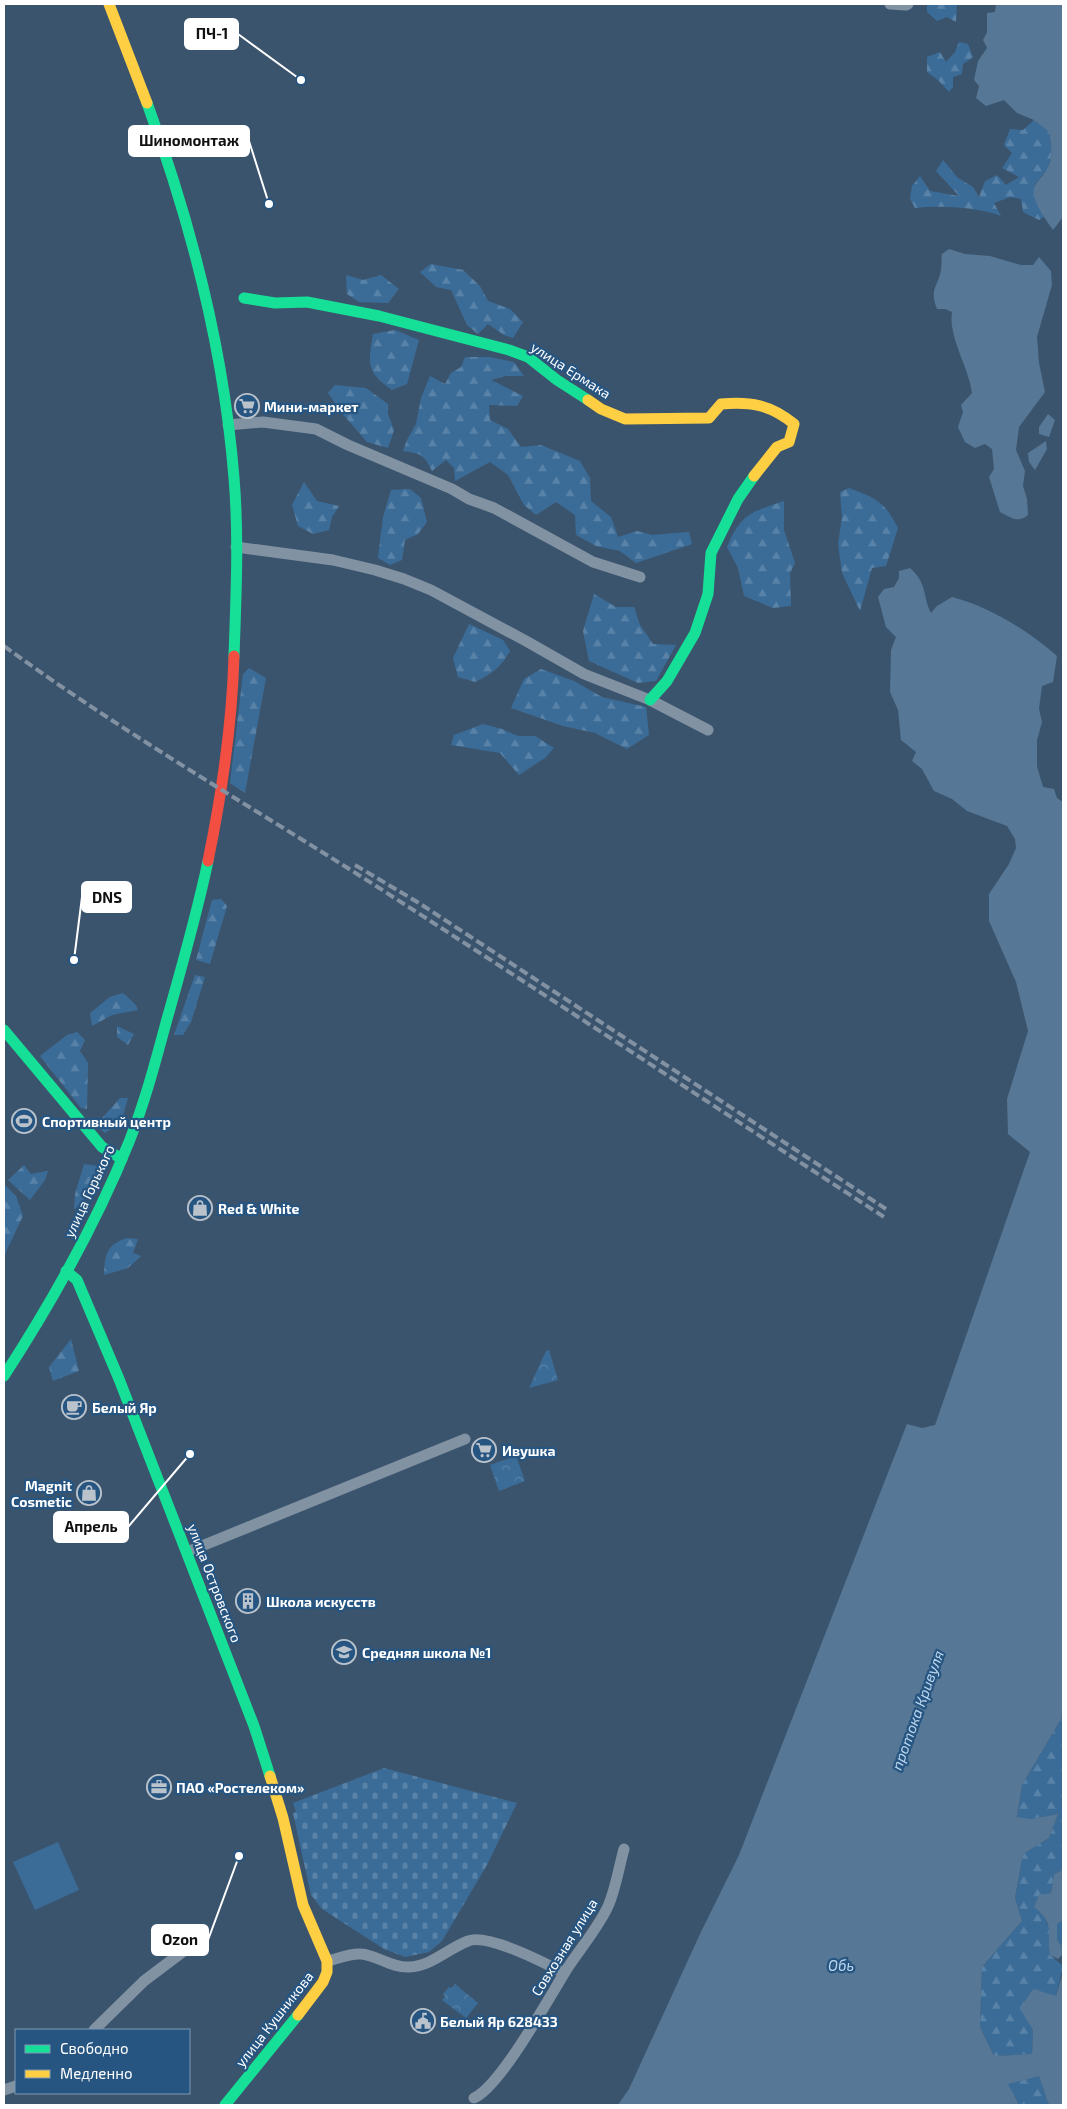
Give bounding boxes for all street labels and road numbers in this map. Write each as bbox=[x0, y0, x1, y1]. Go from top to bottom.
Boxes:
street label: улица Ермака bbox=[528, 338, 614, 402]
street label: улица Горького bbox=[60, 1142, 118, 1240]
street label: улица Островского bbox=[185, 1521, 245, 1645]
street label: Совхозная улица bbox=[527, 1895, 601, 1999]
street label: улица Кушникова bbox=[231, 1968, 317, 2070]

